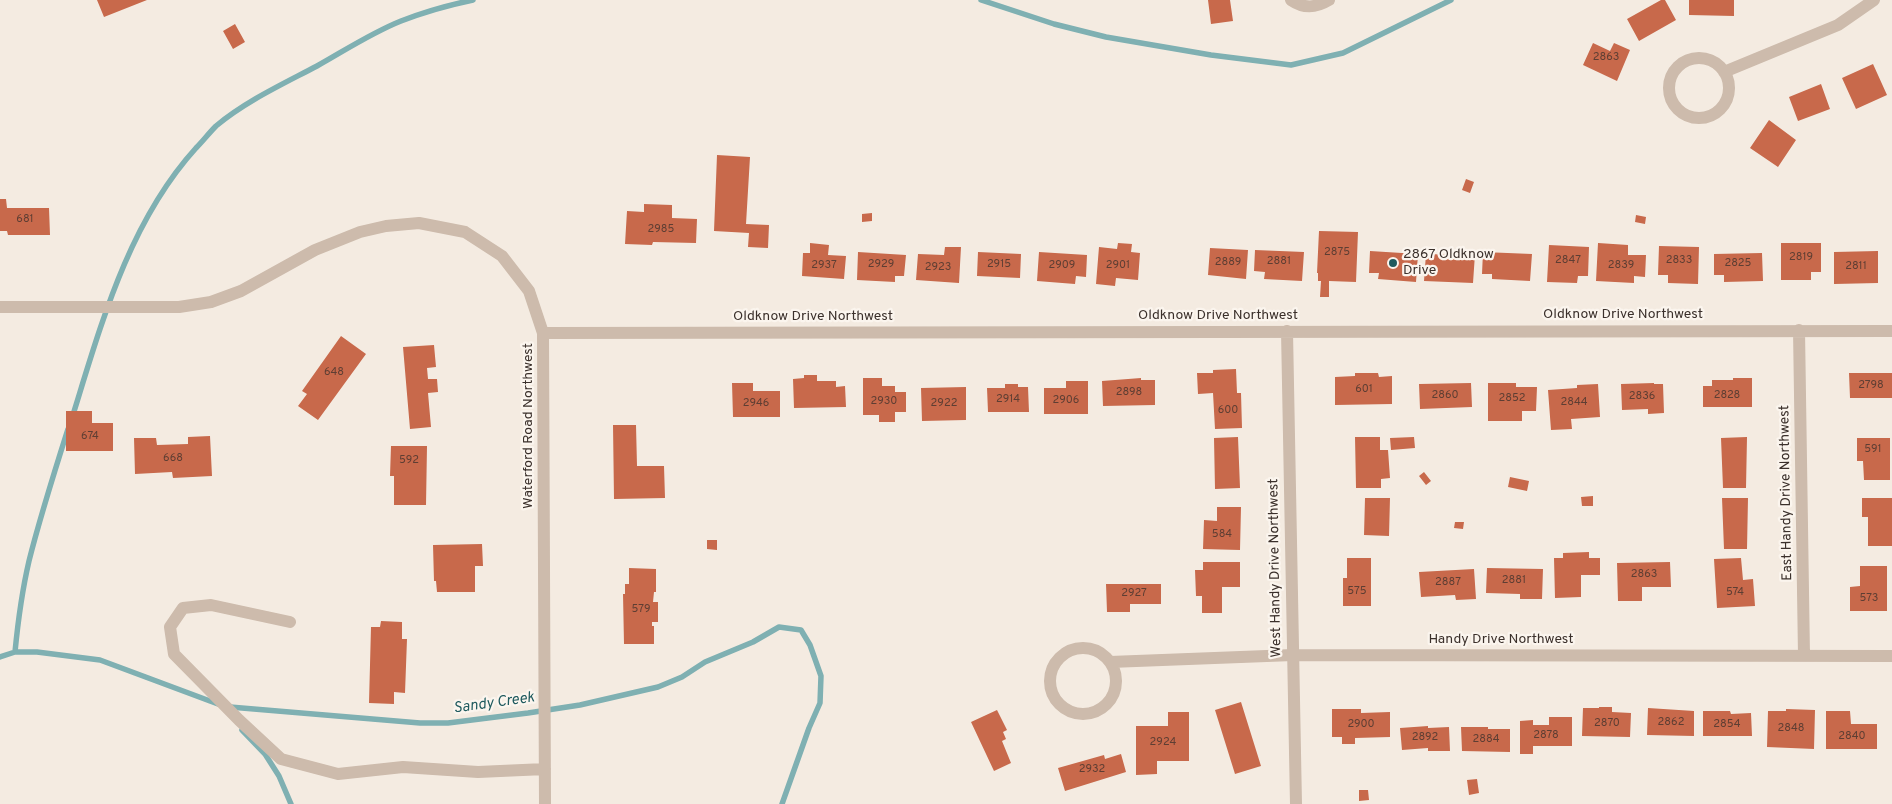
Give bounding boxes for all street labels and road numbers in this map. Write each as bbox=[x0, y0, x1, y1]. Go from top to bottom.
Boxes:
street label: Oldknow Drive Northwest bbox=[1543, 307, 1703, 323]
street label: Oldknow Drive Northwest bbox=[1138, 308, 1298, 324]
street label: Oldknow Drive Northwest bbox=[733, 309, 893, 325]
street label: Waterford Road Northwest bbox=[521, 343, 537, 509]
street label: East Handy Drive Northwest bbox=[1777, 405, 1797, 581]
street label: West Handy Drive Northwest bbox=[1266, 478, 1286, 658]
street label: Handy Drive Northwest bbox=[1428, 632, 1574, 648]

